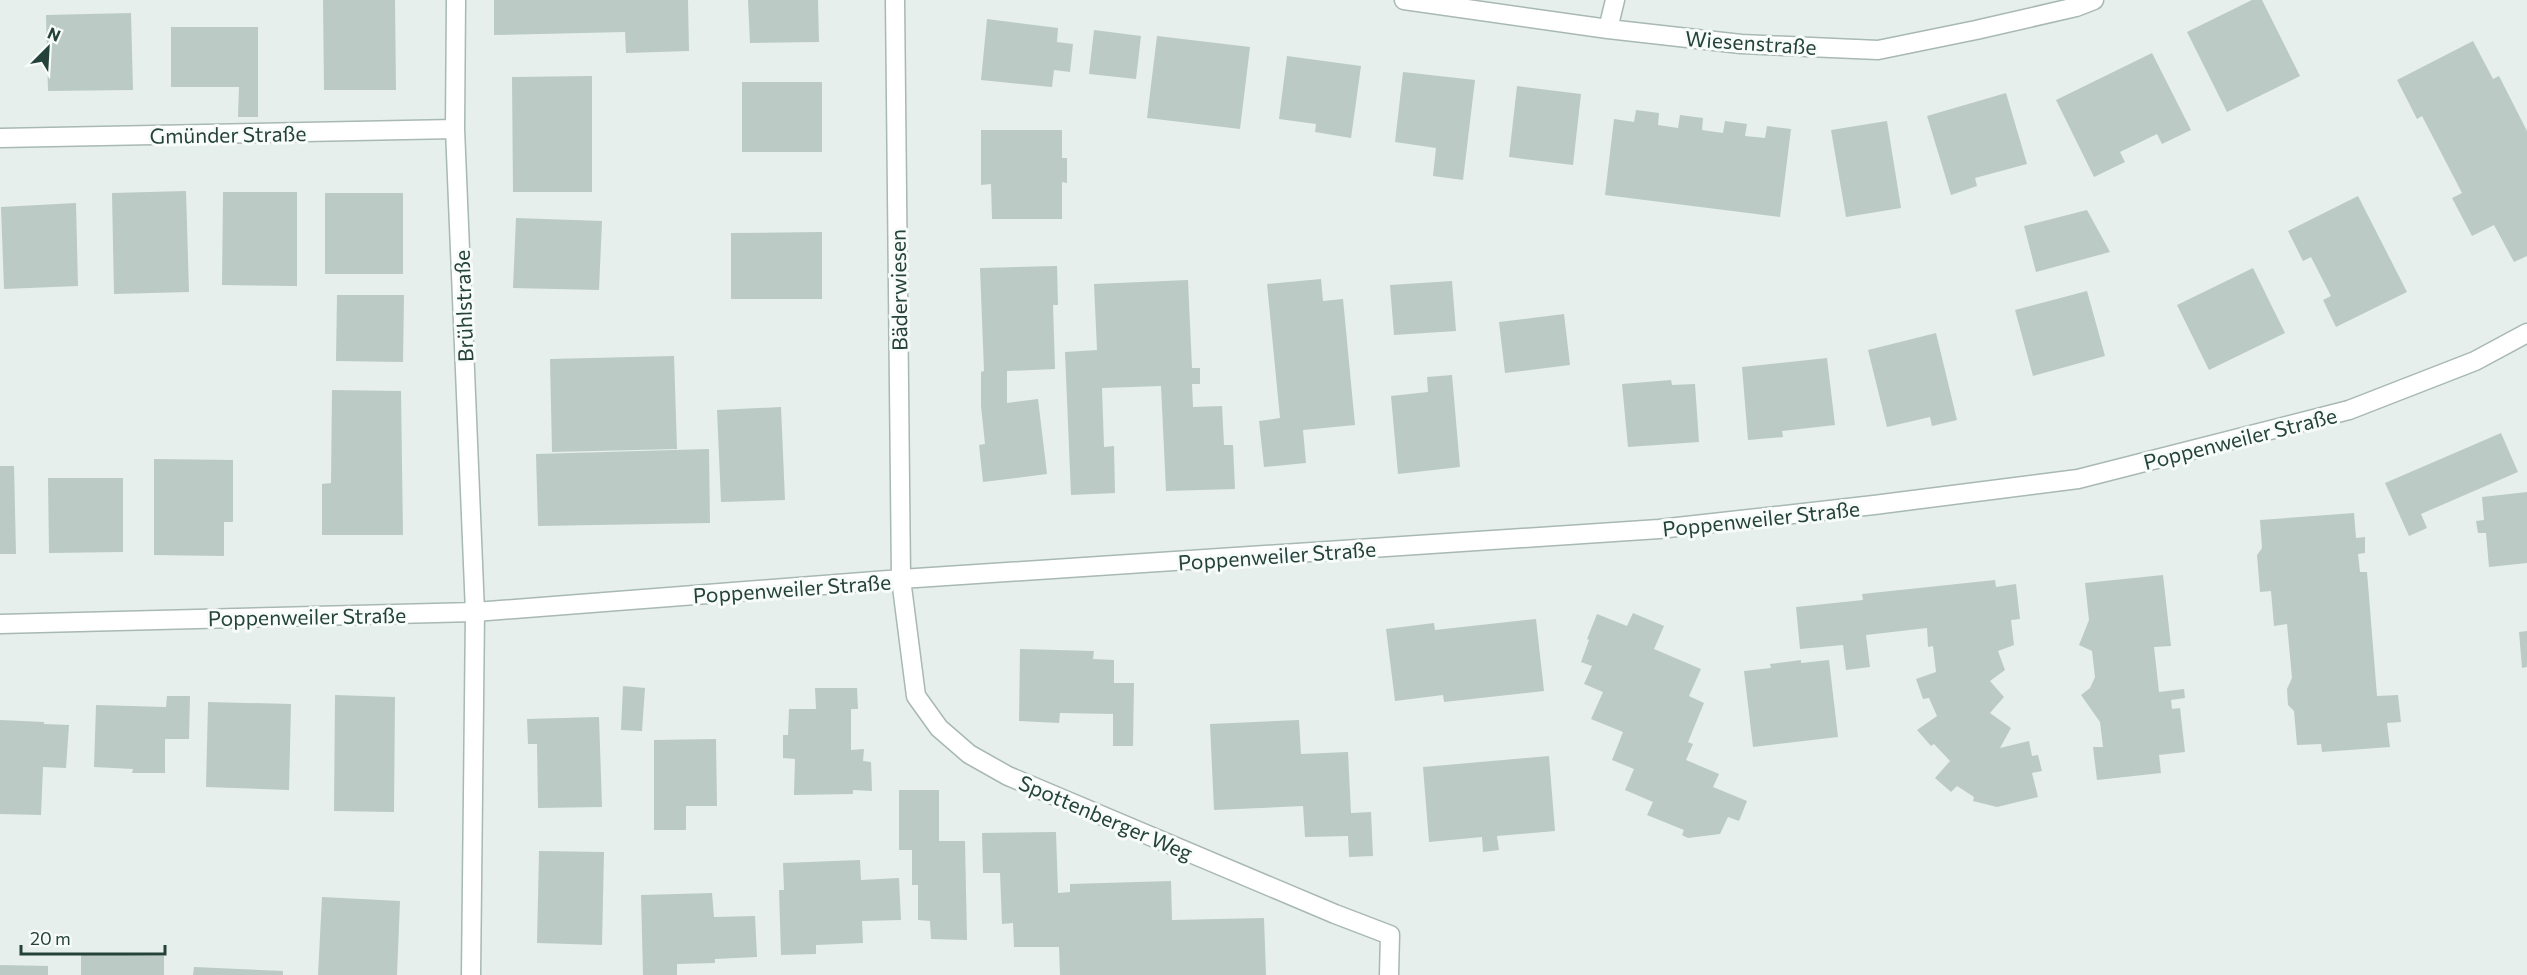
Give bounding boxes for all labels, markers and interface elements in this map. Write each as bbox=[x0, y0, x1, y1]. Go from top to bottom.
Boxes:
north arrow bbox=[18, 18, 78, 78]
text: N bbox=[45, 23, 64, 45]
street label: Wiesenstraße bbox=[1684, 25, 1818, 59]
street label: Gmünder Straße bbox=[149, 120, 307, 148]
street label: Bäderwiesen bbox=[884, 229, 912, 351]
street label: Brühlstraße bbox=[449, 250, 477, 362]
street label: Poppenweiler Straße bbox=[2141, 402, 2339, 474]
street label: Poppenweiler Straße bbox=[1661, 495, 1861, 541]
street label: Poppenweiler Straße bbox=[1177, 536, 1377, 574]
street label: Poppenweiler Straße bbox=[692, 569, 892, 607]
street label: Poppenweiler Straße bbox=[208, 602, 406, 630]
street label: Spottenberger Weg bbox=[1015, 769, 1197, 865]
scale bar bbox=[21, 918, 165, 956]
text: 20 m bbox=[30, 927, 71, 949]

